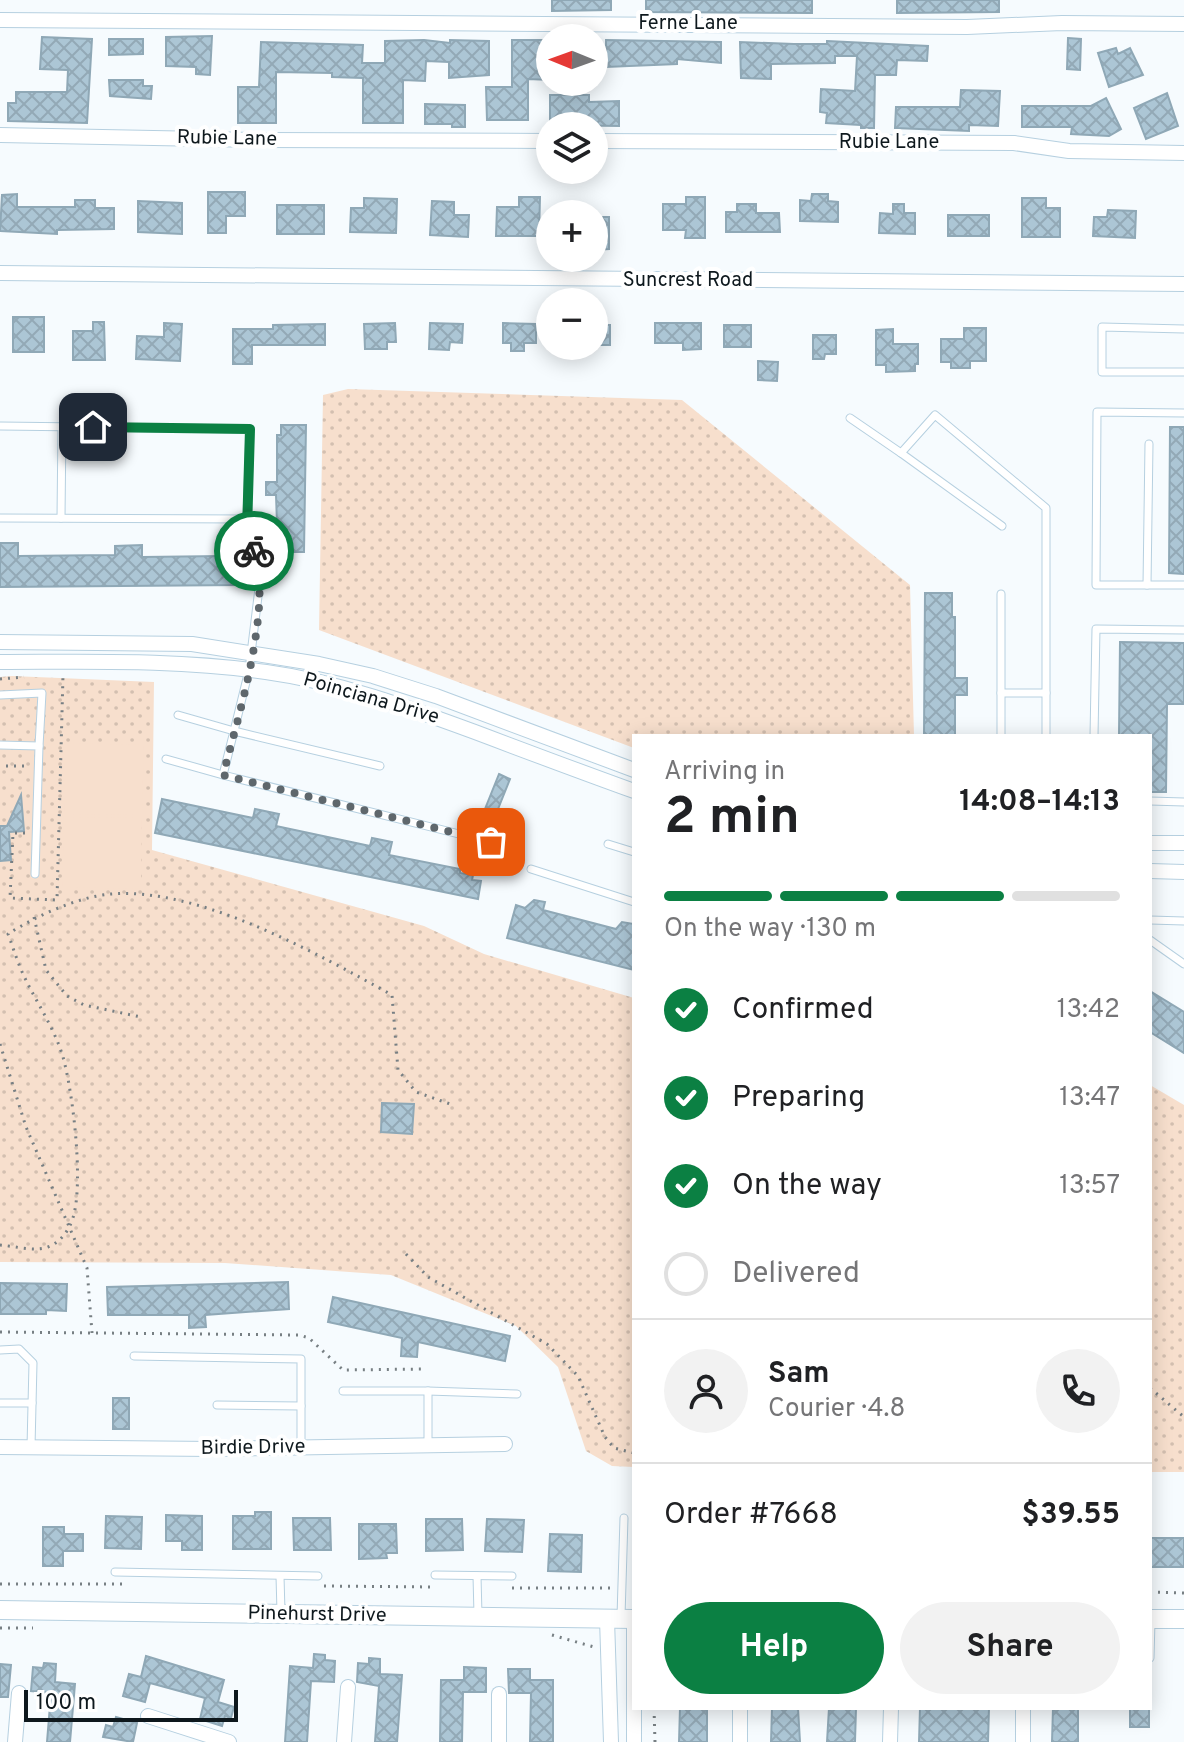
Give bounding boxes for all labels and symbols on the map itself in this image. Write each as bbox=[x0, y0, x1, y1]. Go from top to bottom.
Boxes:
street label: Ferne Lane bbox=[638, 11, 738, 37]
north arrow bbox=[536, 24, 608, 96]
street label: Rubie Lane bbox=[177, 125, 277, 153]
street label: Rubie Lane bbox=[839, 130, 939, 156]
street label: Suncrest Road bbox=[623, 268, 753, 294]
pin bbox=[59, 393, 127, 461]
courier bbox=[214, 511, 294, 591]
street label: Poinciana Drive bbox=[300, 667, 442, 731]
pin bbox=[457, 808, 525, 876]
street label: Birdie Drive bbox=[200, 1434, 306, 1462]
street label: Pinehurst Drive bbox=[247, 1601, 387, 1629]
scale bar bbox=[24, 1686, 238, 1722]

